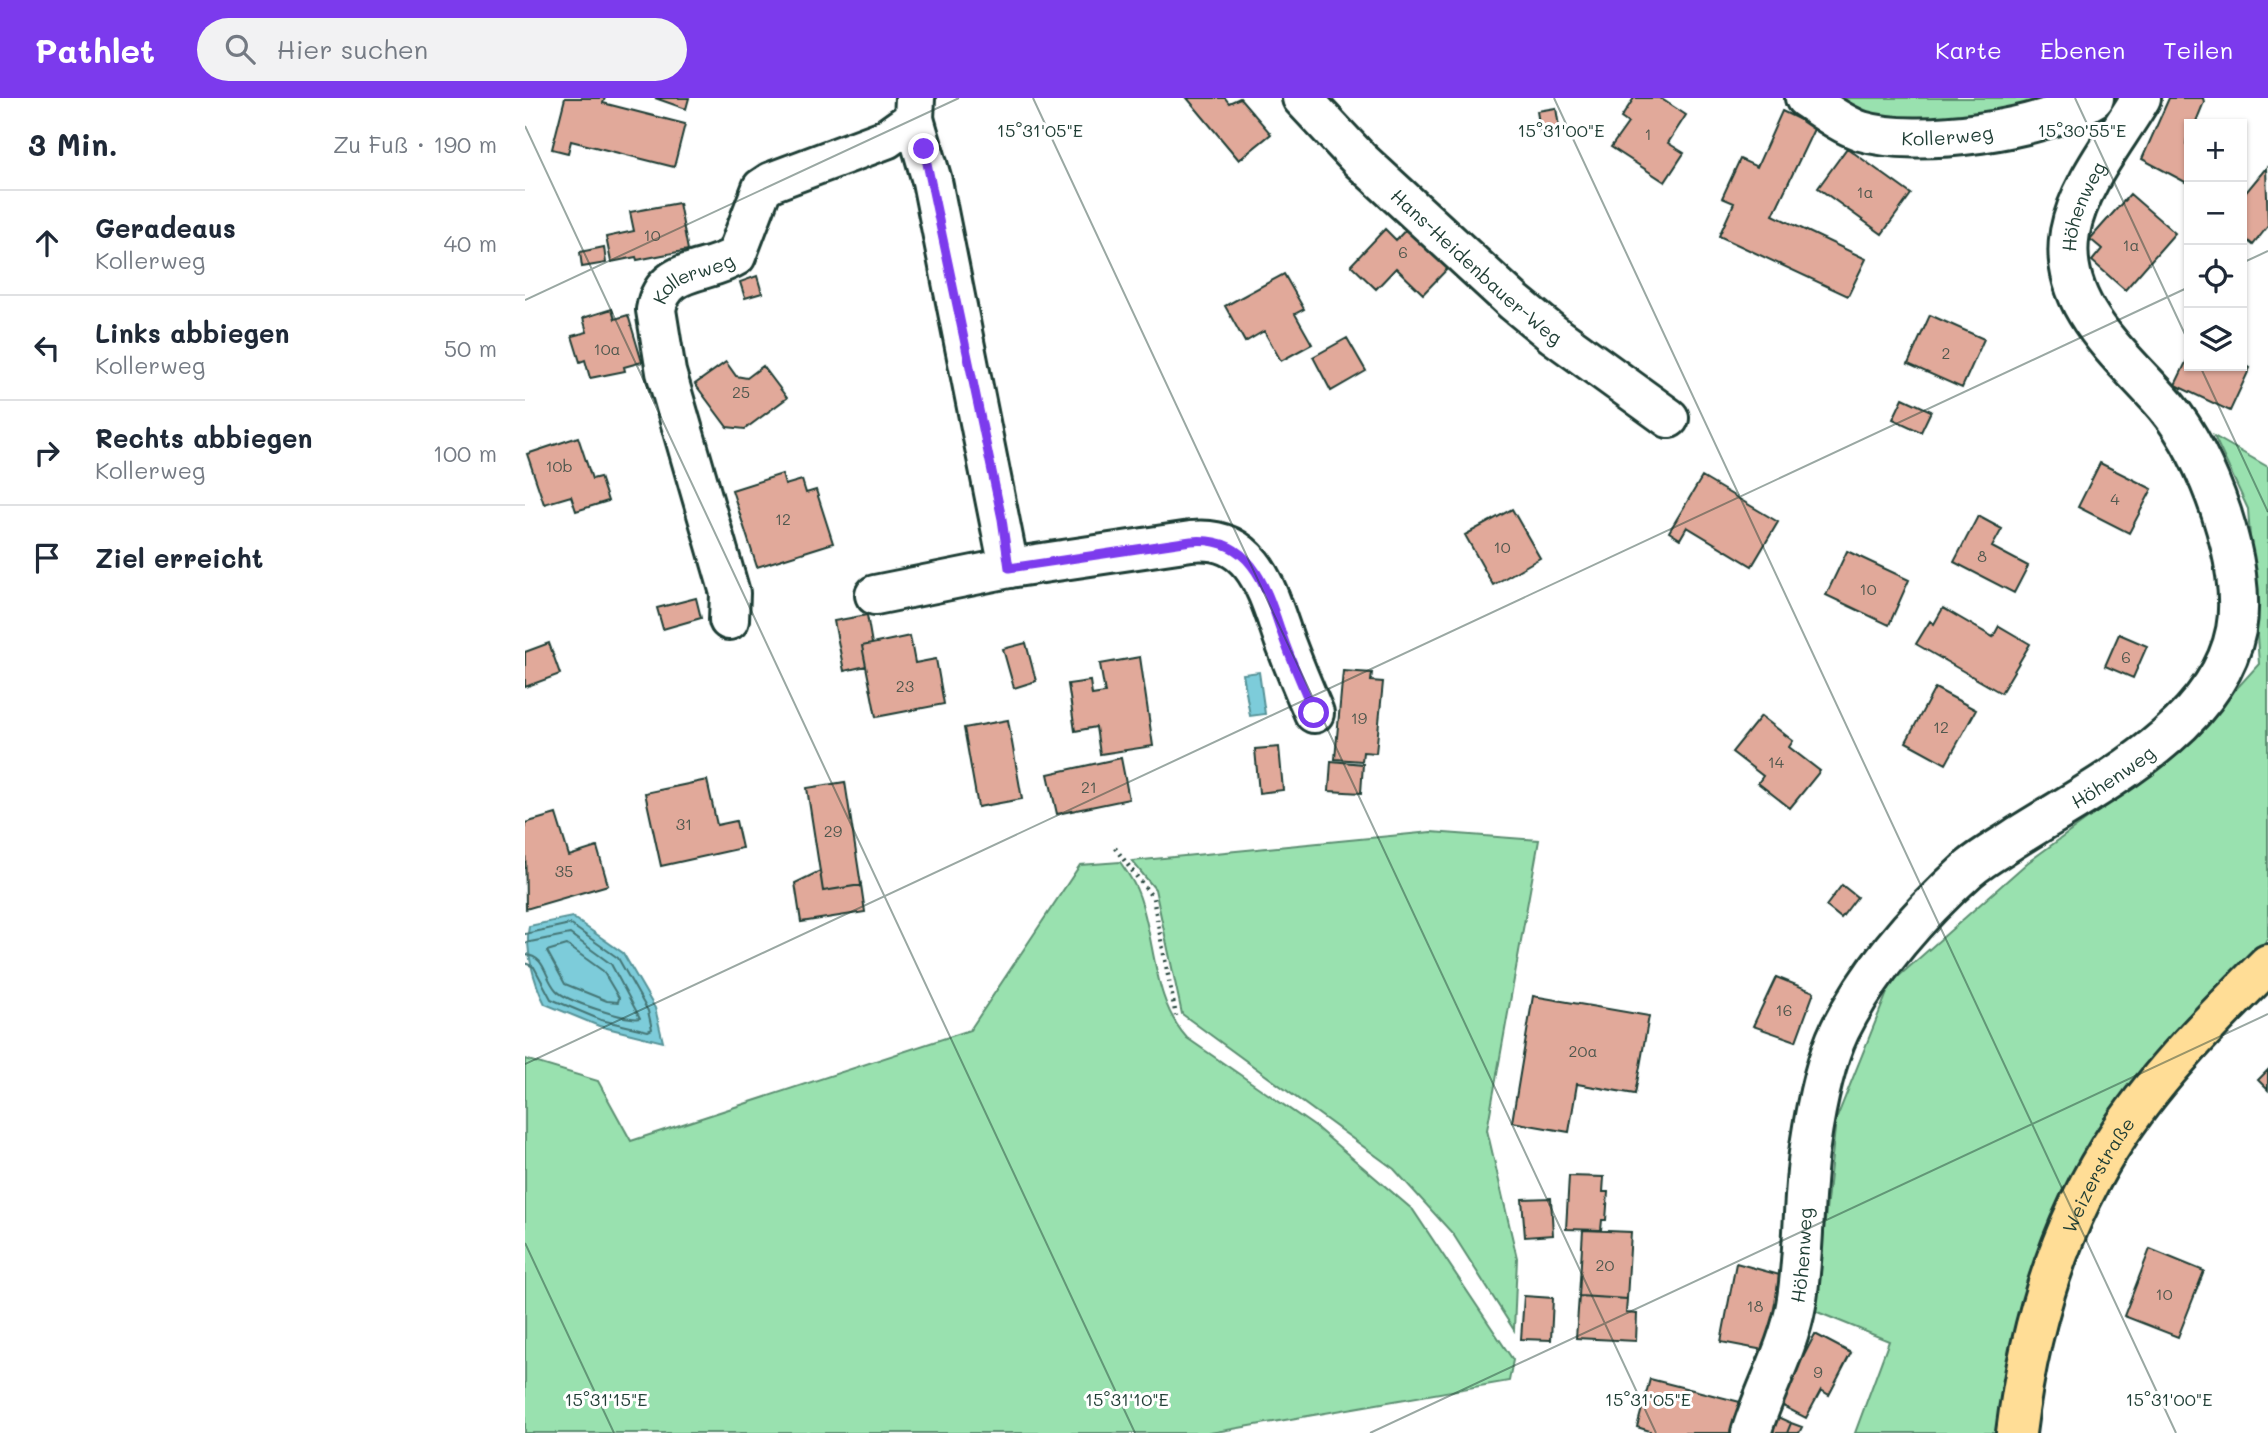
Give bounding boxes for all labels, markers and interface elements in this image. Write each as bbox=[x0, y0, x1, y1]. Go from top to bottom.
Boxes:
search box bbox=[197, 18, 687, 81]
text: Pathlet bbox=[35, 28, 155, 71]
icon: search bbox=[221, 30, 259, 68]
text: Hier suchen bbox=[277, 32, 428, 66]
text: Karte bbox=[1935, 34, 2002, 65]
text: Ebenen bbox=[2040, 34, 2125, 65]
text: Teilen bbox=[2163, 34, 2233, 65]
text: 15°31'05"E bbox=[997, 118, 1083, 142]
text: 15°31'00"E bbox=[1518, 118, 1604, 142]
text: 15°30'55"E bbox=[2038, 118, 2126, 142]
street label: Kollerweg bbox=[1901, 119, 1995, 150]
map controls bbox=[2184, 119, 2247, 371]
button: + bbox=[2184, 119, 2247, 182]
house number: 1 bbox=[1644, 123, 1652, 144]
text: 3 Min. bbox=[28, 124, 118, 164]
text: Zu Fuß · 190 m bbox=[333, 129, 497, 159]
route end bbox=[908, 133, 939, 164]
street label: Höhenweg bbox=[2056, 156, 2110, 252]
house number: 1a bbox=[1856, 181, 1874, 202]
button: − bbox=[2184, 182, 2247, 245]
street label: Hans-Heidenbauer-Weg bbox=[1386, 183, 1568, 349]
text: Geradeaus bbox=[95, 211, 236, 245]
icon: ahead bbox=[28, 224, 66, 262]
house number: 10 bbox=[643, 224, 661, 245]
text: 40 m bbox=[444, 228, 497, 258]
house number: 1a bbox=[2122, 234, 2140, 255]
house number: 6 bbox=[1398, 241, 1408, 262]
text: Kollerweg bbox=[95, 245, 205, 275]
button: locate bbox=[2184, 245, 2247, 308]
street label: Kollerweg bbox=[646, 247, 738, 307]
button: layers bbox=[2184, 308, 2247, 371]
text: Links abbiegen bbox=[95, 316, 290, 350]
icon: left bbox=[28, 329, 66, 367]
text: 50 m bbox=[444, 333, 497, 363]
house number: 10a bbox=[594, 338, 621, 359]
house number: 2 bbox=[1942, 342, 1950, 363]
text: Kollerweg bbox=[95, 350, 205, 380]
house number: 25 bbox=[732, 381, 750, 402]
text: Rechts abbiegen bbox=[95, 421, 312, 455]
icon: right bbox=[28, 434, 66, 472]
text: 100 m bbox=[433, 438, 497, 468]
text: Kollerweg bbox=[95, 455, 205, 485]
house number: 10b bbox=[545, 455, 573, 476]
house number: 4 bbox=[2110, 488, 2120, 509]
house number: 12 bbox=[775, 508, 791, 529]
house number: 10 bbox=[1493, 536, 1511, 557]
icon: arrive bbox=[28, 539, 66, 577]
text: Ziel erreicht bbox=[95, 541, 263, 575]
house number: 8 bbox=[1977, 545, 1987, 566]
house number: 10 bbox=[1859, 578, 1877, 599]
house number: 6 bbox=[2121, 646, 2131, 667]
house number: 23 bbox=[896, 675, 914, 696]
route start bbox=[1298, 697, 1329, 728]
house number: 19 bbox=[1351, 707, 1367, 728]
house number: 12 bbox=[1933, 716, 1949, 737]
street label: Höhenweg bbox=[2066, 739, 2159, 813]
house number: 14 bbox=[1768, 751, 1785, 772]
house number: 21 bbox=[1081, 776, 1097, 797]
house number: 31 bbox=[676, 813, 692, 834]
house number: 29 bbox=[824, 820, 842, 841]
house number: 35 bbox=[555, 860, 573, 881]
house number: 16 bbox=[1776, 999, 1792, 1020]
house number: 20a bbox=[1569, 1040, 1597, 1061]
street label: Weizerstraße bbox=[2056, 1112, 2139, 1236]
street label: Höhenweg bbox=[1784, 1207, 1817, 1304]
house number: 20 bbox=[1596, 1254, 1615, 1275]
house number: 10 bbox=[2155, 1283, 2173, 1304]
house number: 18 bbox=[1747, 1295, 1764, 1316]
house number: 9 bbox=[1813, 1361, 1823, 1382]
text: 15°31'15"E bbox=[564, 1387, 648, 1411]
text: 15°31'10"E bbox=[1085, 1387, 1169, 1411]
text: 15°31'05"E bbox=[1605, 1387, 1691, 1411]
text: 15°31'00"E bbox=[2126, 1387, 2212, 1411]

